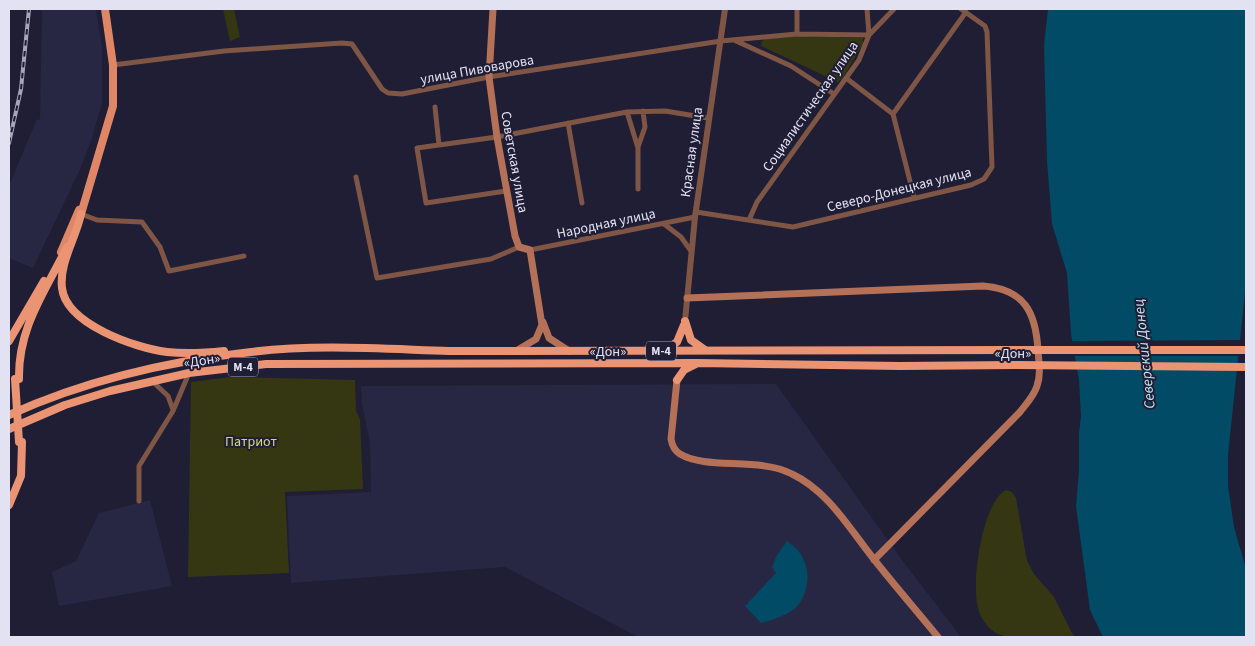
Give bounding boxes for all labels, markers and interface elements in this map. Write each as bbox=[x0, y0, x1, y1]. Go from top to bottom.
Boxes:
street label: Социалистическая улица bbox=[758, 37, 864, 176]
street label: улица Пивоварова bbox=[419, 50, 535, 90]
street label: Красная улица bbox=[676, 106, 708, 198]
street label: Советская улица bbox=[495, 110, 533, 214]
street label: Северо-Донецкая улица bbox=[825, 162, 974, 218]
street label: Народная улица bbox=[555, 204, 658, 244]
water label: Северский Донец bbox=[1128, 298, 1161, 410]
street label: «Дон» bbox=[590, 342, 626, 362]
road number: М-4 bbox=[646, 342, 676, 361]
street label: «Дон» bbox=[995, 344, 1031, 364]
street label: «Дон» bbox=[183, 349, 222, 373]
road number: М-4 bbox=[228, 358, 258, 377]
park label: Патриот bbox=[225, 432, 277, 452]

